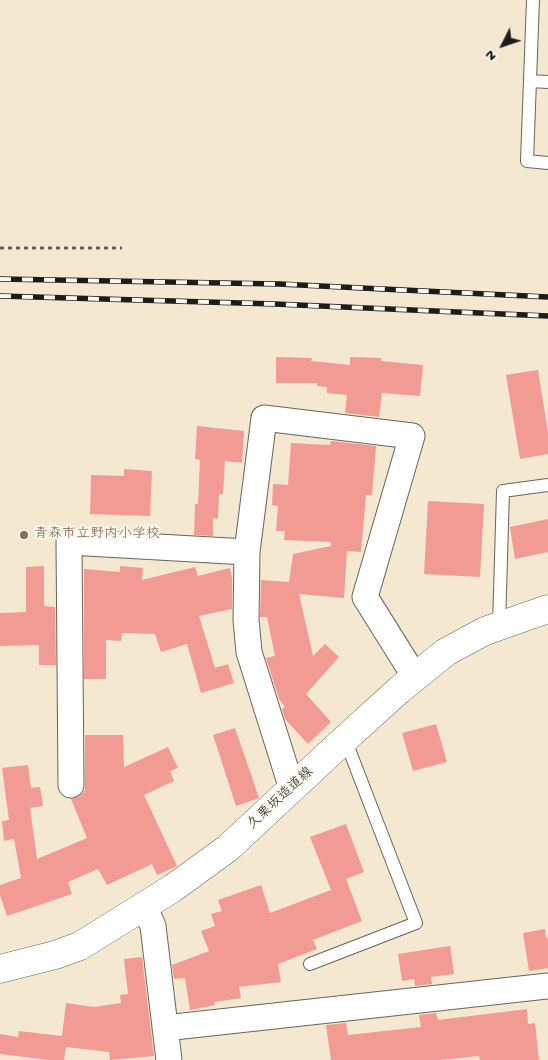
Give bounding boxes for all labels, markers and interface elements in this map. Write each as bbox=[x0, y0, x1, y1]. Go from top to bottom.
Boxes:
north arrow bbox=[478, 20, 528, 70]
text: N bbox=[482, 46, 501, 64]
place label: 青森市立野内小学校 bbox=[34, 527, 160, 543]
marker: 青森市立野内小学校 bbox=[18, 529, 30, 541]
street label: 久栗坂造道線 bbox=[245, 764, 317, 834]

